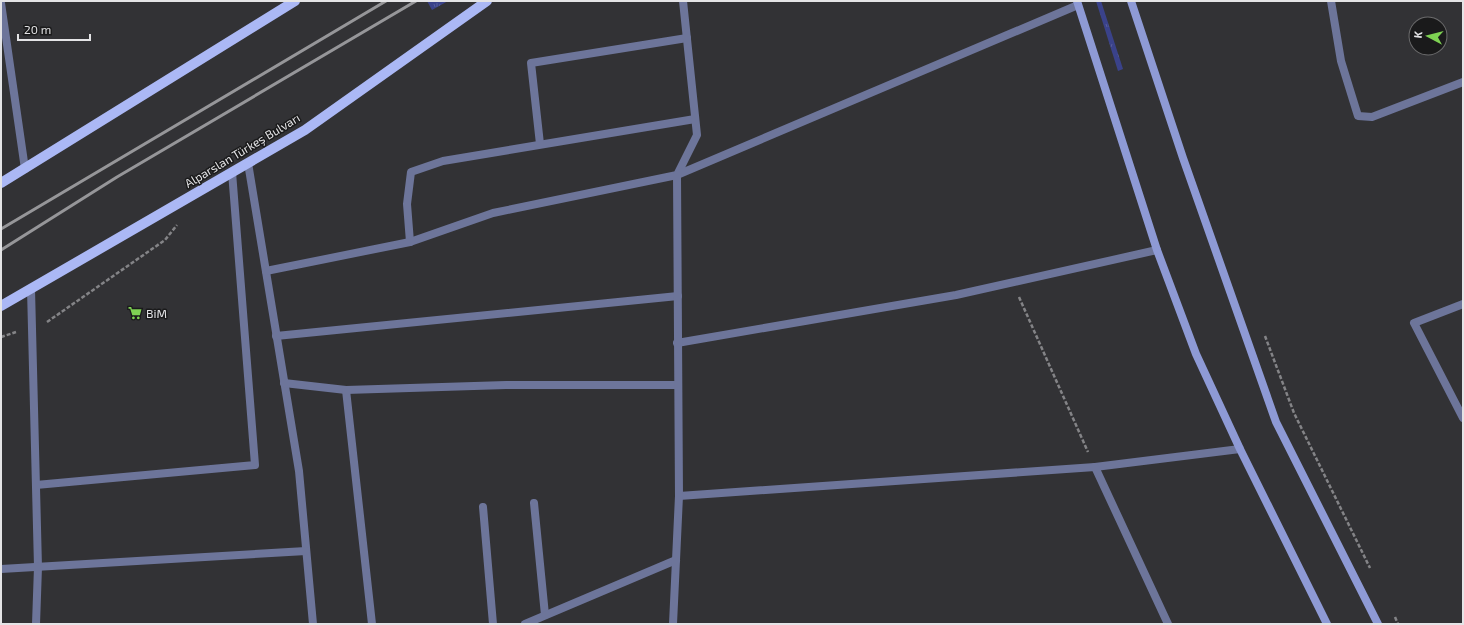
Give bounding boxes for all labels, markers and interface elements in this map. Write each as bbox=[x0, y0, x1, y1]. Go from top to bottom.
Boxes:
scale bar bbox=[18, 16, 90, 42]
north arrow bbox=[1408, 16, 1448, 56]
text: 20 m bbox=[24, 22, 51, 36]
text: K bbox=[1411, 30, 1424, 39]
street label: Alparslan Türkeş Bulvarı bbox=[182, 110, 303, 191]
supermarket icon: BiM bbox=[127, 305, 143, 321]
place label: BiM bbox=[146, 306, 167, 320]

